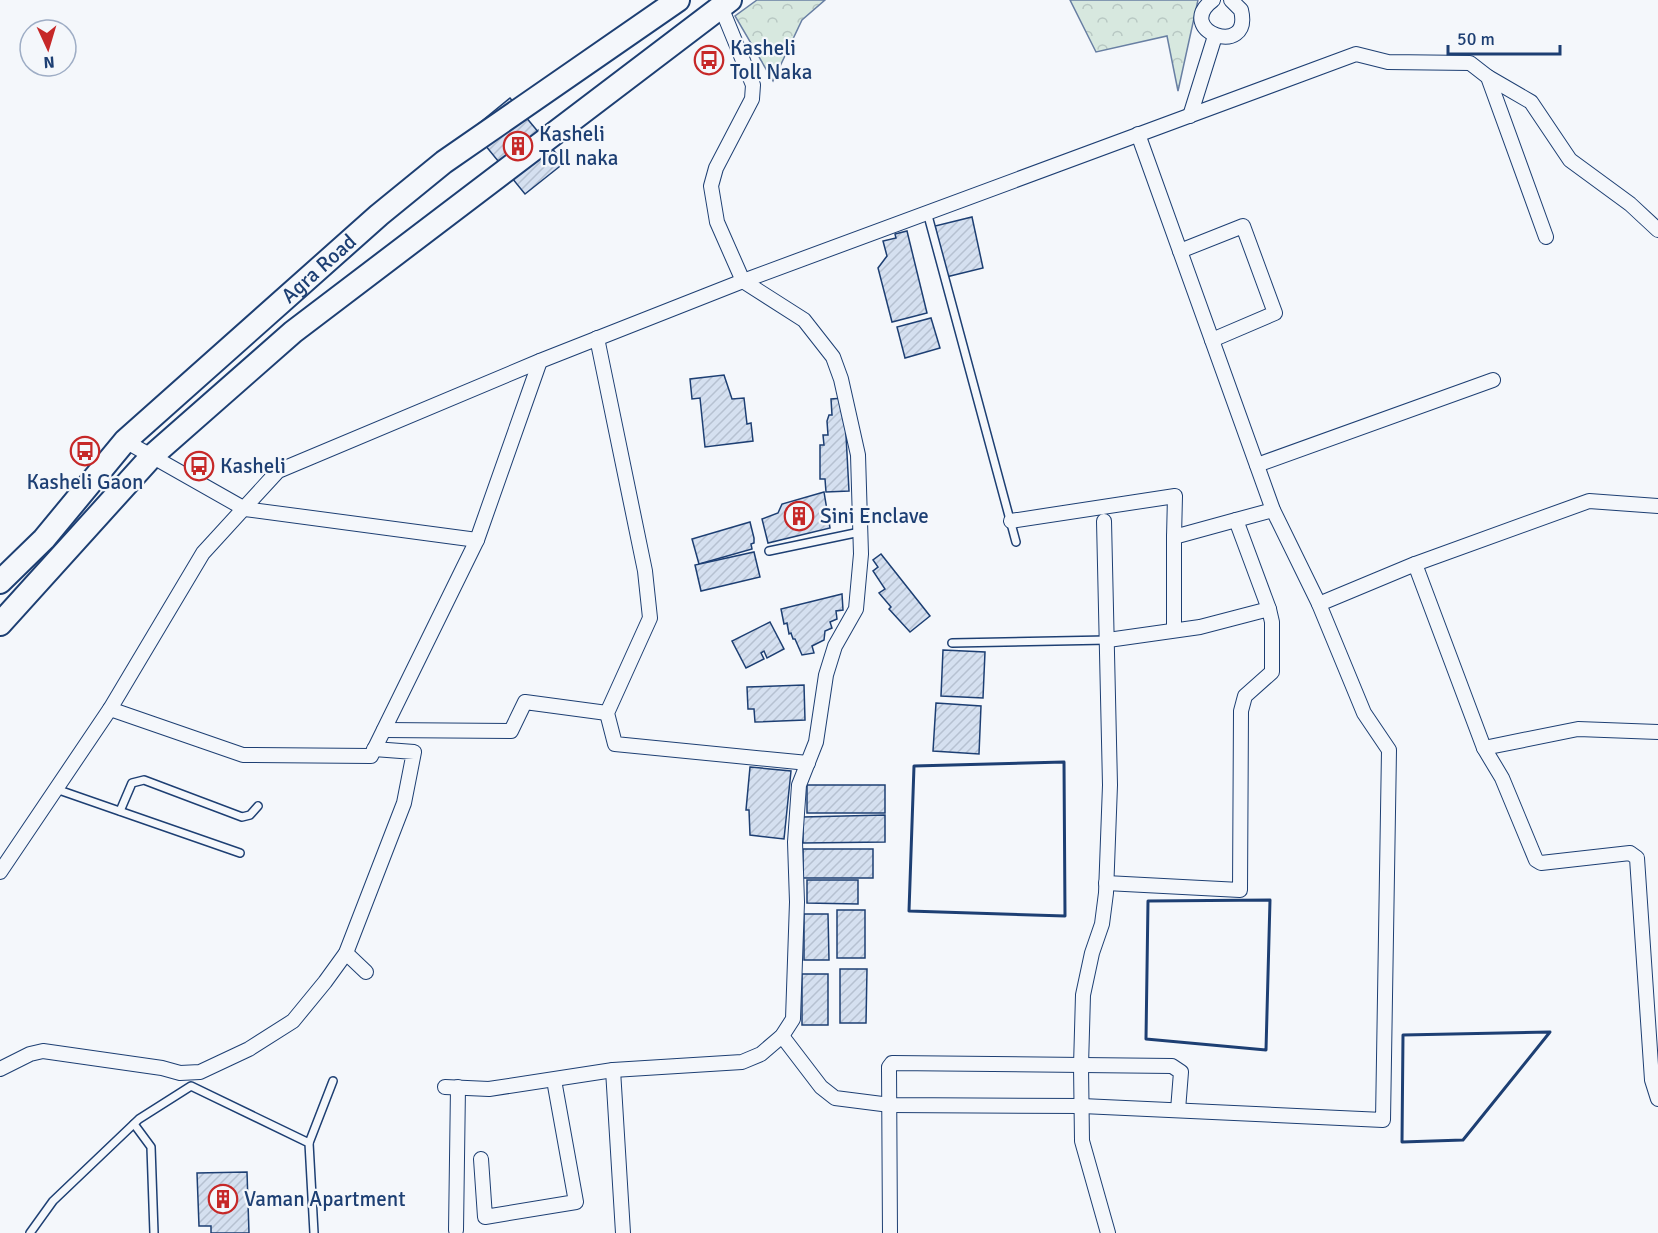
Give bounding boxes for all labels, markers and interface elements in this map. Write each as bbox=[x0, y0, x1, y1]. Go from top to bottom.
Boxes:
north arrow bbox=[18, 18, 78, 78]
scale bar bbox=[1448, 18, 1560, 56]
text: 50 m bbox=[1457, 28, 1495, 50]
place label: Kasheli Toll Naka bbox=[730, 35, 812, 85]
bus stop icon: Kasheli Toll Naka bbox=[693, 44, 725, 76]
text: N bbox=[43, 52, 55, 72]
place label: Kasheli Toll naka bbox=[539, 121, 619, 171]
building icon: Kasheli Toll naka bbox=[502, 130, 534, 162]
street label: Agra Road bbox=[276, 228, 362, 309]
bus stop icon: Kasheli Gaon bbox=[69, 435, 101, 467]
bus stop icon: Kasheli bbox=[183, 450, 215, 482]
place label: Kasheli bbox=[220, 453, 286, 479]
place label: Kasheli Gaon bbox=[26, 469, 144, 495]
building icon: Sini Enclave bbox=[783, 500, 815, 532]
place label: Sini Enclave bbox=[820, 503, 929, 529]
building icon: Vaman Apartment bbox=[207, 1183, 239, 1215]
place label: Vaman Apartment bbox=[244, 1186, 406, 1212]

